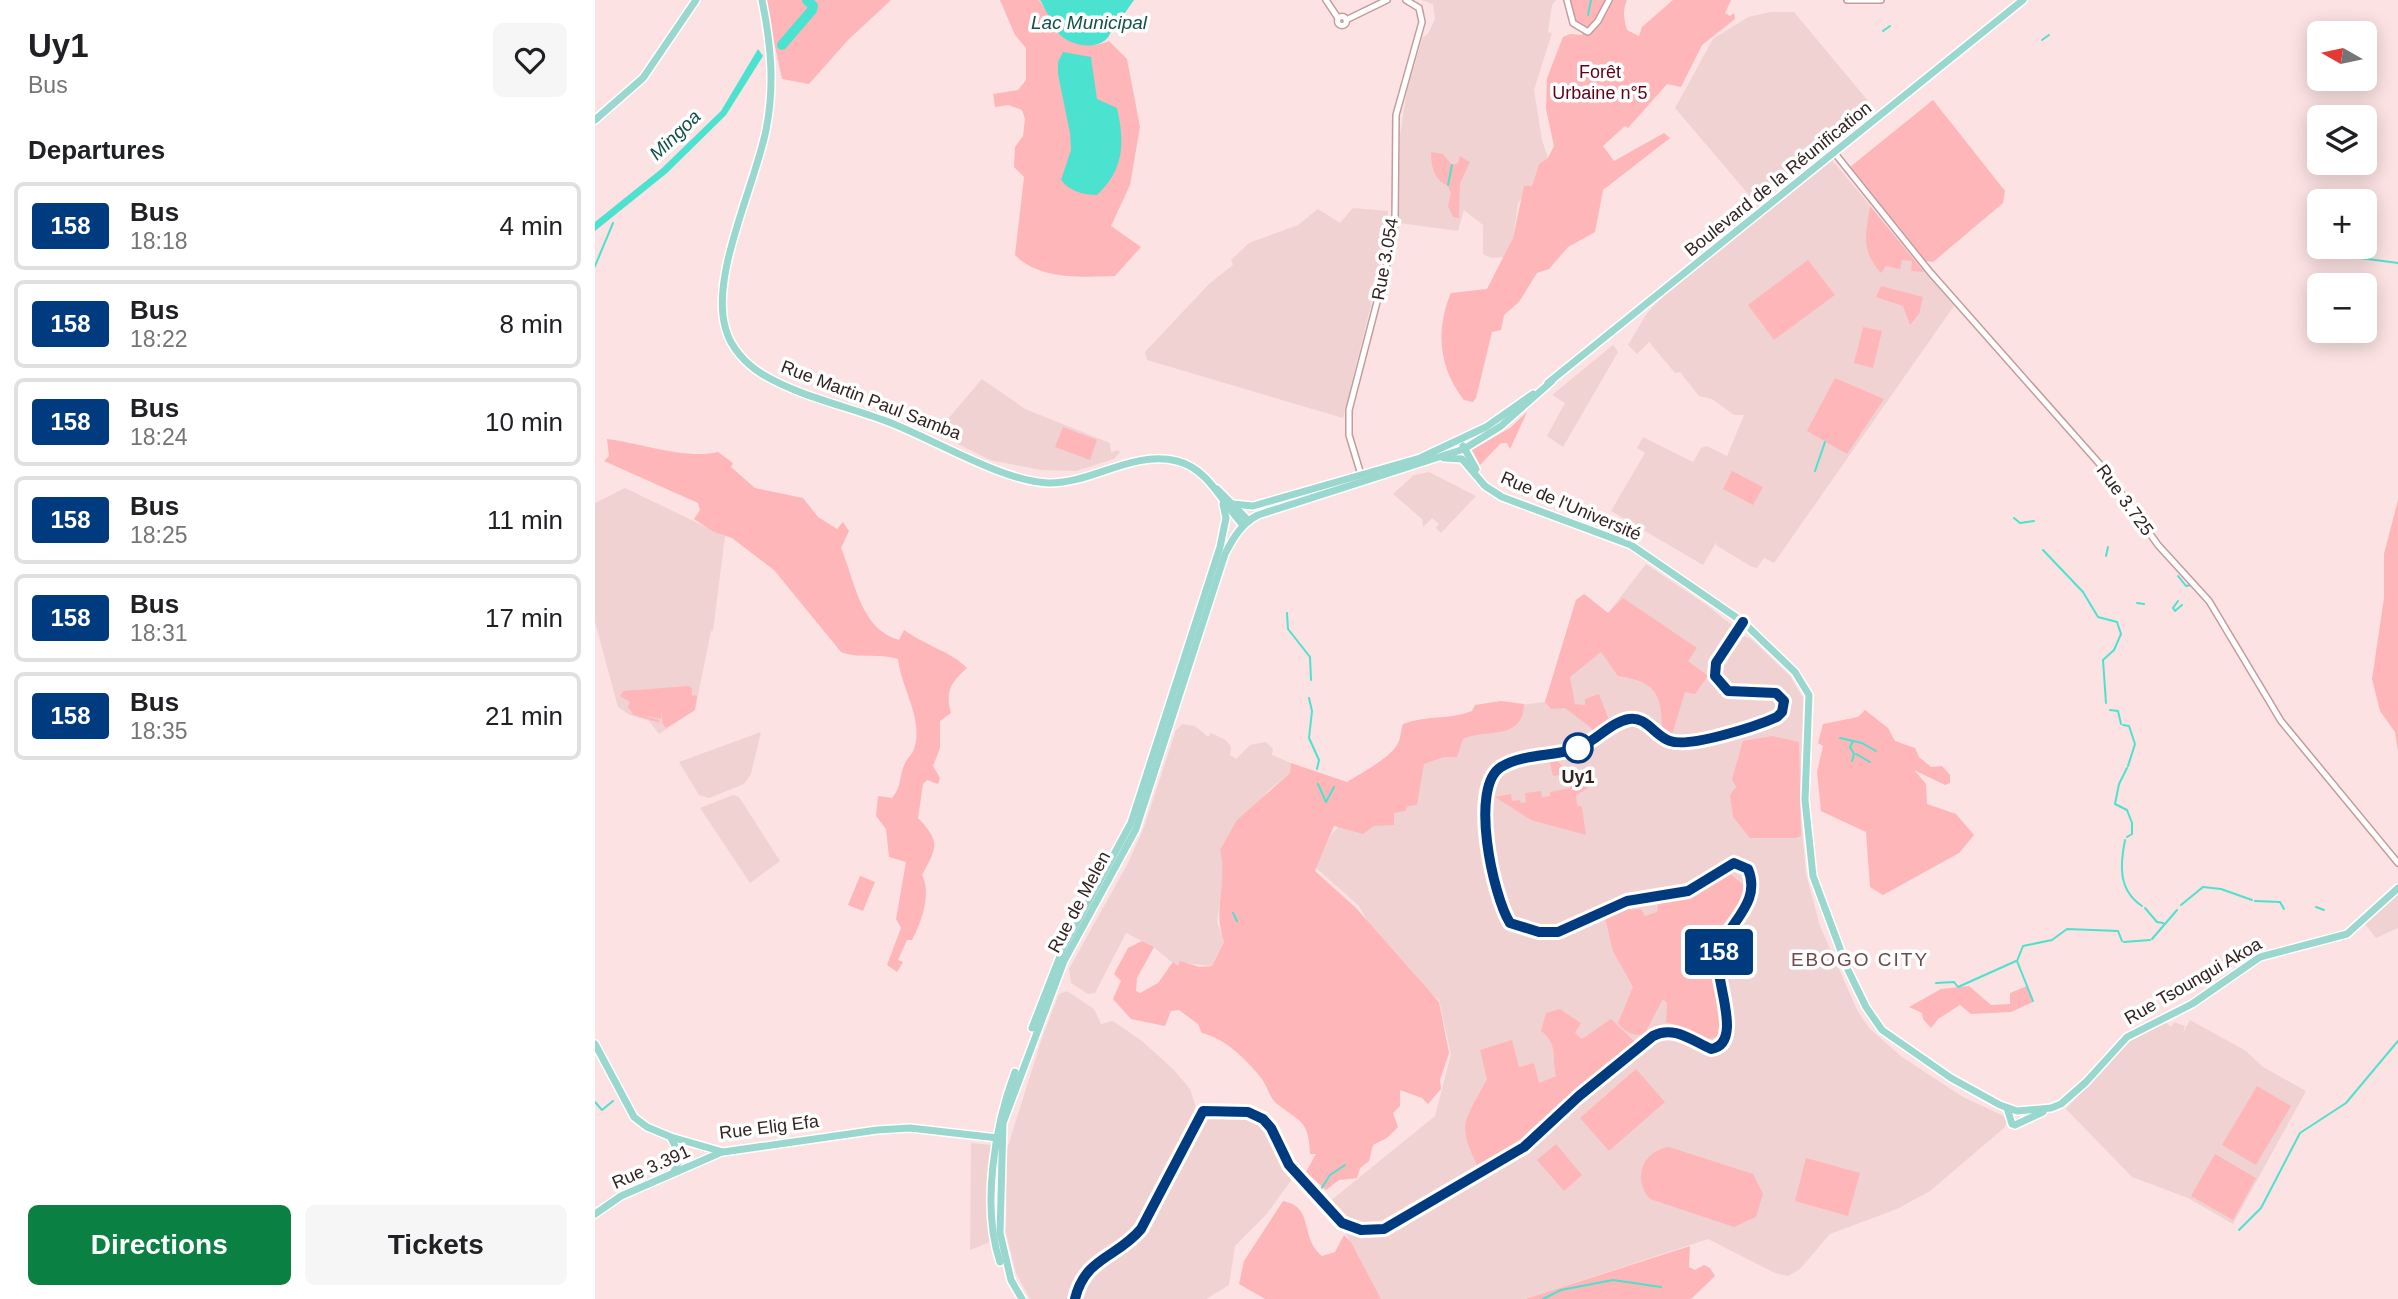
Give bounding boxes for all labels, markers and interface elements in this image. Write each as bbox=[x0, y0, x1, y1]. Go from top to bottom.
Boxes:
water label: Lac Municipal bbox=[1031, 12, 1148, 33]
north arrow bbox=[2307, 21, 2377, 91]
map controls bbox=[2307, 21, 2377, 343]
button: heart bbox=[493, 23, 567, 97]
text: Uy1 bbox=[28, 27, 89, 64]
park label: Forêt Urbaine n°5 bbox=[1552, 62, 1648, 103]
text: Bus bbox=[28, 72, 68, 98]
street label: Boulevard de la Réunification bbox=[1681, 98, 1875, 260]
button: layers bbox=[2307, 105, 2377, 175]
water label: Mingoa bbox=[645, 106, 705, 164]
text: Departures bbox=[28, 135, 165, 165]
button: + bbox=[2307, 189, 2377, 259]
text: Bus bbox=[130, 197, 179, 227]
text: 4 min bbox=[499, 211, 563, 241]
text: 158 bbox=[50, 212, 91, 239]
street label: Rue 3.054 bbox=[1368, 216, 1402, 302]
text: 18:18 bbox=[130, 228, 188, 254]
button: − bbox=[2307, 273, 2377, 343]
text: Bus bbox=[130, 295, 179, 325]
text: 8 min bbox=[499, 309, 563, 339]
text: 158 bbox=[50, 310, 91, 337]
text: 18:22 bbox=[130, 326, 188, 352]
street label: Rue Martin Paul Samba bbox=[778, 356, 965, 444]
text: Bus bbox=[130, 393, 179, 423]
text: 10 min bbox=[485, 407, 563, 437]
text: 158 bbox=[50, 408, 91, 435]
text: 18:24 bbox=[130, 424, 188, 450]
street label: Rue 3.725 bbox=[2092, 461, 2158, 539]
street label: Rue de l'Université bbox=[1498, 467, 1644, 545]
text: Bus bbox=[130, 491, 179, 521]
text: 11 min bbox=[487, 505, 563, 535]
text: 158 bbox=[50, 506, 91, 533]
text: 18:25 bbox=[130, 522, 188, 548]
text: Bus bbox=[130, 589, 179, 619]
text: 17 min bbox=[485, 603, 563, 633]
text: 158 bbox=[50, 604, 91, 631]
text: 18:31 bbox=[130, 620, 188, 646]
text: Bus bbox=[130, 687, 179, 717]
text: 21 min bbox=[485, 701, 563, 731]
text: 158 bbox=[50, 702, 91, 729]
text: 18:35 bbox=[130, 718, 188, 744]
marker: Uy1 bbox=[1563, 733, 1593, 763]
place label: Uy1 bbox=[1561, 767, 1595, 787]
street label: Rue de Melen bbox=[1044, 848, 1114, 956]
line badge: 158 bbox=[1679, 929, 1759, 975]
street label: Rue Tsoungui Akoa bbox=[2121, 933, 2266, 1028]
text: 158 bbox=[1699, 938, 1739, 965]
district label: EBOGO CITY bbox=[1791, 949, 1929, 970]
street label: Rue Elig Efa bbox=[718, 1111, 821, 1143]
street label: Rue 3.391 bbox=[609, 1141, 693, 1193]
button: Directions bbox=[28, 1205, 291, 1285]
button: Tickets bbox=[305, 1205, 567, 1285]

